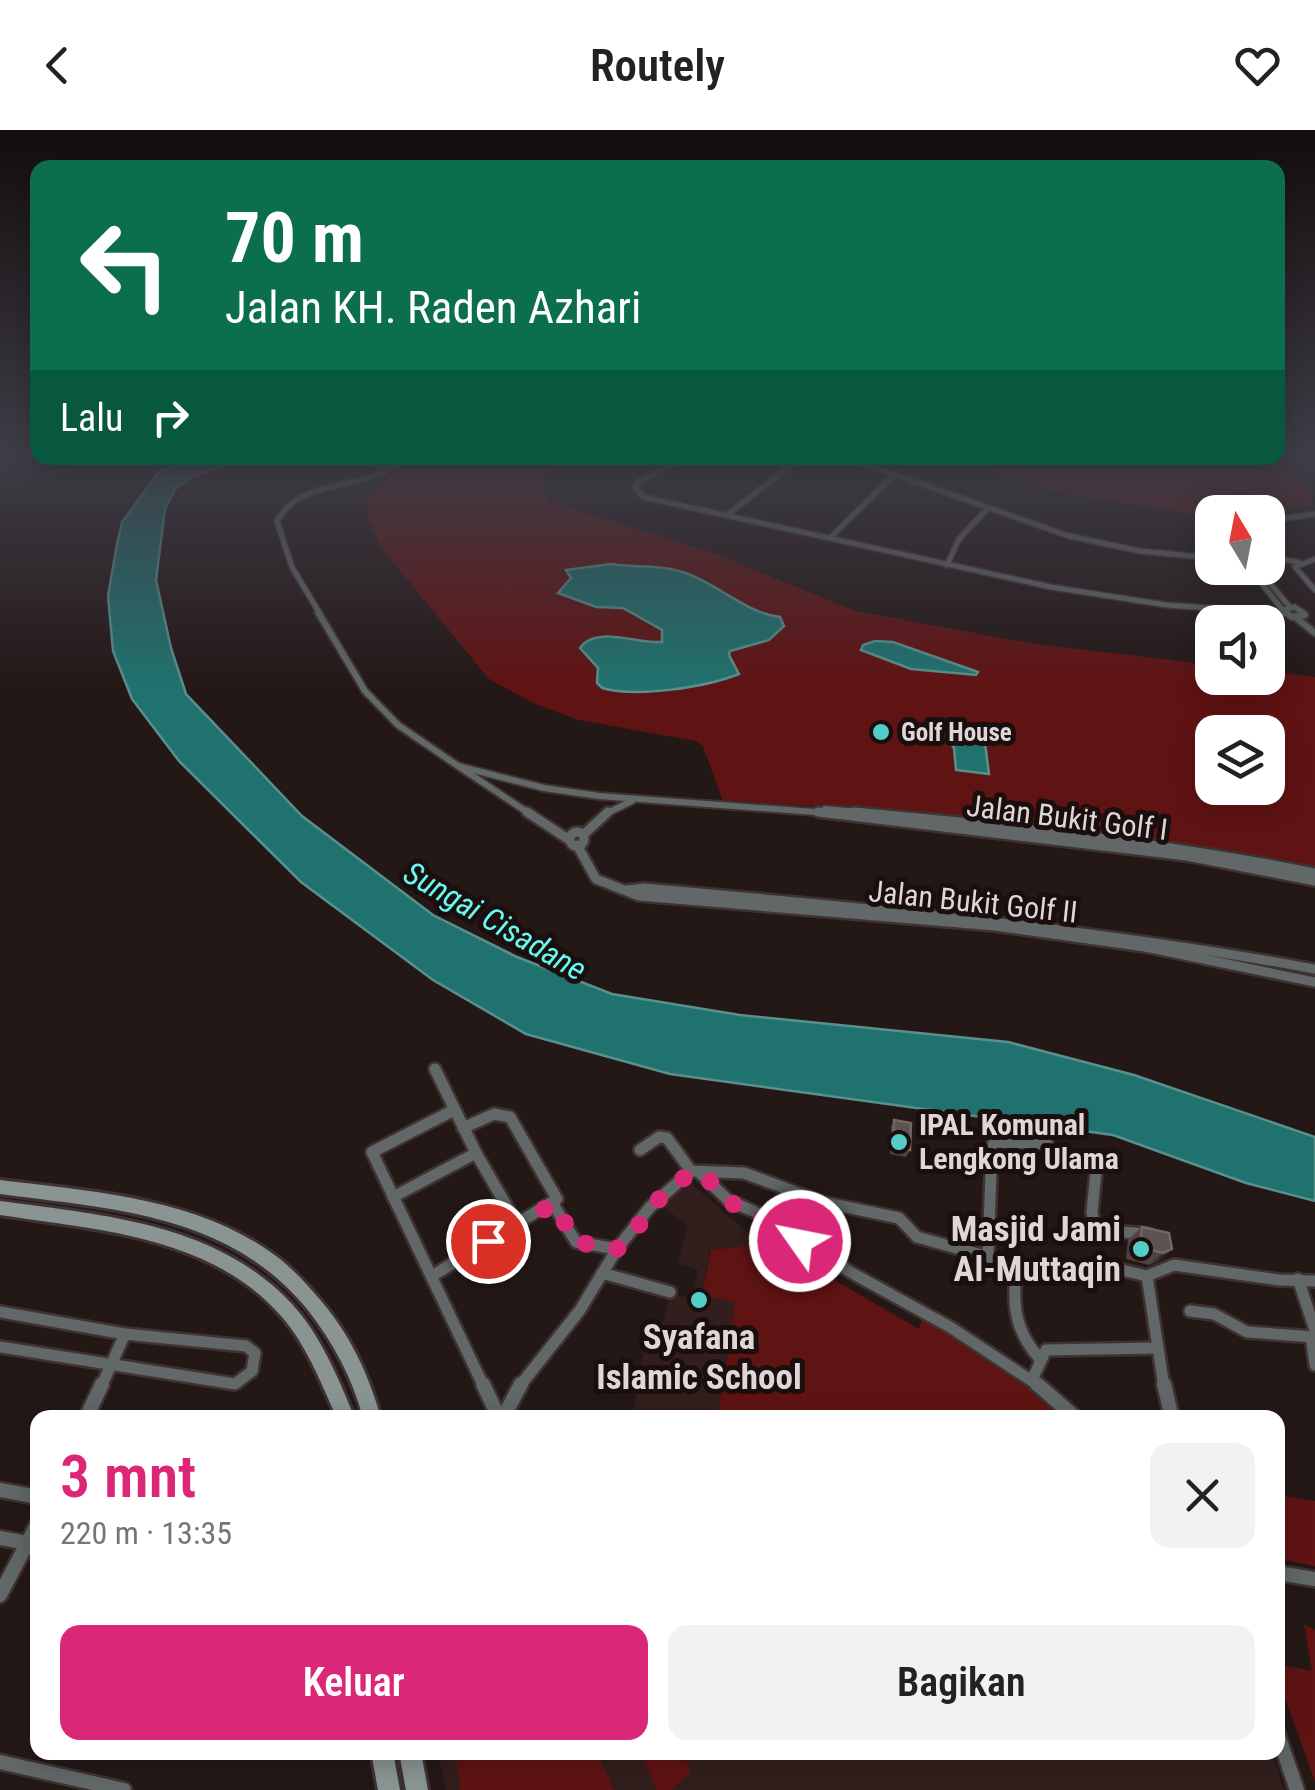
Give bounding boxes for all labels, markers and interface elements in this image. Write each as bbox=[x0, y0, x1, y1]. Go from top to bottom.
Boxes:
icon: back bbox=[30, 38, 85, 93]
icon: heart bbox=[1230, 38, 1285, 93]
text: Routely bbox=[590, 39, 725, 92]
text: 70 m bbox=[225, 197, 364, 279]
icon: left bbox=[60, 200, 190, 330]
text: Jalan KH. Raden Azhari bbox=[225, 281, 641, 334]
icon: right bbox=[143, 390, 198, 445]
text: Lalu bbox=[60, 396, 123, 440]
north arrow bbox=[1195, 495, 1285, 585]
map controls bbox=[1195, 495, 1285, 805]
button: sound bbox=[1195, 605, 1285, 695]
button: layers bbox=[1195, 715, 1285, 805]
place label: Golf House bbox=[901, 718, 1012, 747]
marker: Golf House bbox=[870, 721, 892, 743]
street label: Jalan Bukit Golf I bbox=[965, 788, 1170, 847]
water label: Sungai Cisadane bbox=[397, 853, 593, 989]
street label: Jalan Bukit Golf II bbox=[867, 873, 1079, 930]
place label: IPAL Komunal Lengkong Ulama bbox=[919, 1107, 1119, 1176]
marker: IPAL Komunal Lengkong Ulama bbox=[888, 1131, 910, 1153]
position arrow bbox=[748, 1189, 852, 1293]
pin bbox=[446, 1199, 531, 1284]
place label: Masjid Jami Al-Muttaqin bbox=[951, 1209, 1121, 1290]
icon: arrive bbox=[461, 1214, 516, 1269]
marker: Masjid Jami Al-Muttaqin bbox=[1130, 1238, 1152, 1260]
marker: Syafana Islamic School bbox=[688, 1289, 710, 1311]
place label: Syafana Islamic School bbox=[596, 1317, 802, 1398]
text: 3 mnt bbox=[60, 1441, 196, 1512]
button: close bbox=[1150, 1443, 1255, 1548]
text: 220 m · 13:35 bbox=[60, 1514, 232, 1552]
button: Keluar bbox=[60, 1625, 648, 1740]
button: Bagikan bbox=[668, 1625, 1255, 1740]

